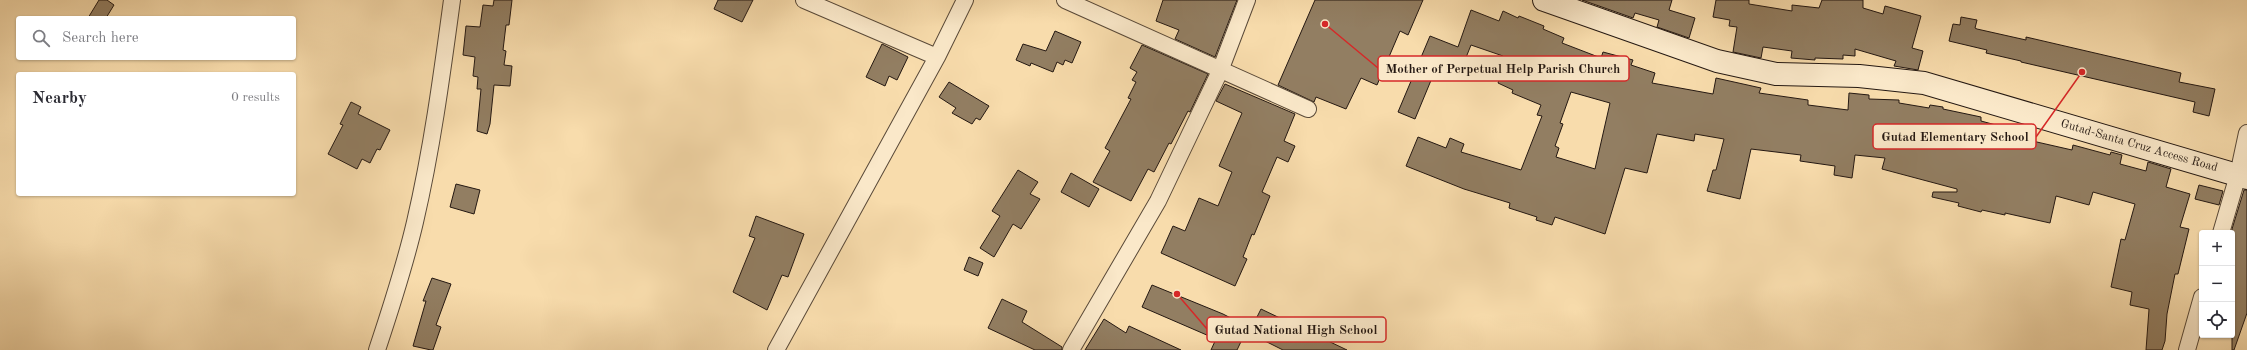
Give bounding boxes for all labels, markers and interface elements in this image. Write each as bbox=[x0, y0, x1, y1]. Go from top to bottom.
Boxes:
search box bbox=[16, 16, 296, 60]
icon: search bbox=[30, 27, 52, 49]
text: Search here bbox=[62, 31, 139, 46]
callout: Mother of Perpetual Help Parish Church bbox=[1378, 56, 1629, 81]
text: Mother of Perpetual Help Parish Church bbox=[1386, 63, 1620, 76]
text: Nearby bbox=[32, 90, 87, 107]
text: 0 results bbox=[231, 91, 280, 104]
street label: Gutad-Santa Cruz Access Road bbox=[2059, 118, 2219, 174]
callout: Gutad Elementary School bbox=[1873, 124, 2036, 149]
text: Gutad Elementary School bbox=[1881, 131, 2029, 144]
map controls bbox=[2199, 230, 2235, 338]
button: + bbox=[2199, 230, 2235, 266]
button: − bbox=[2199, 266, 2235, 302]
button: locate bbox=[2199, 302, 2235, 338]
callout: Gutad National High School bbox=[1207, 317, 1386, 342]
text: Gutad National High School bbox=[1215, 324, 1377, 337]

